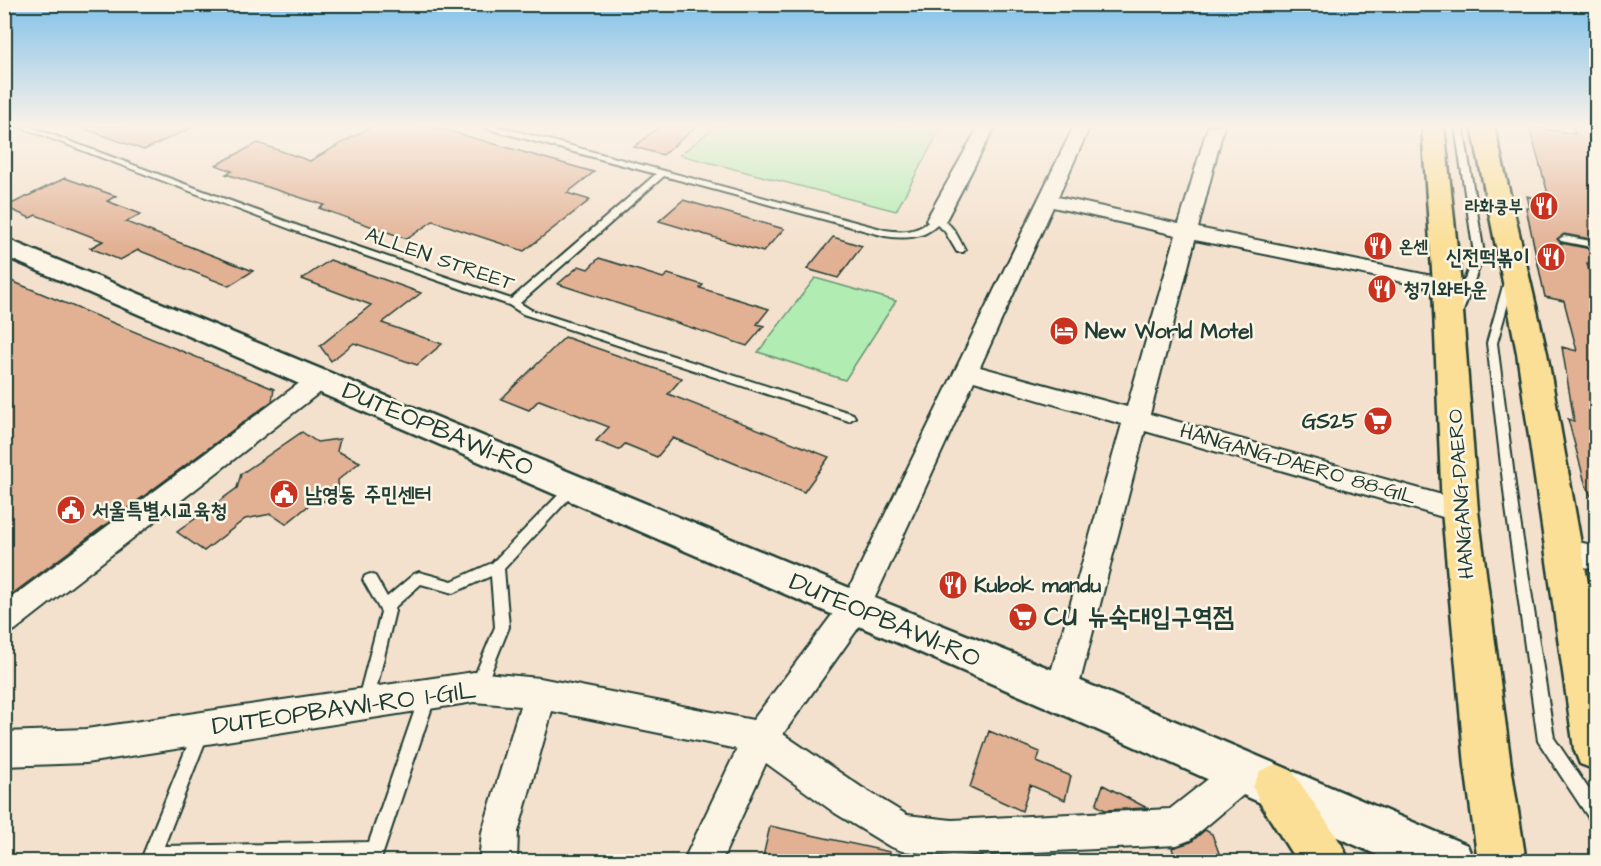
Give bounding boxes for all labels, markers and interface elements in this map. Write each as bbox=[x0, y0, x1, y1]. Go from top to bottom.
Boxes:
restaurant icon: 라화쿵부 bbox=[1528, 190, 1560, 222]
place label: 라화쿵부 bbox=[1465, 194, 1523, 219]
street label: ALLEN STREET bbox=[362, 220, 519, 298]
restaurant icon: 온센 bbox=[1362, 230, 1394, 262]
place label: 온센 bbox=[1399, 234, 1428, 259]
restaurant icon: 신전떡볶이 bbox=[1535, 241, 1567, 273]
place label: 신전떡볶이 bbox=[1446, 243, 1530, 272]
restaurant icon: 청기와타운 bbox=[1366, 273, 1398, 305]
place label: 청기와타운 bbox=[1403, 275, 1488, 304]
hotel icon: New World Motel bbox=[1048, 315, 1080, 347]
place label: New World Motel bbox=[1085, 317, 1254, 346]
street label: DUTEOPBAWI-RO bbox=[337, 372, 539, 486]
supermarket icon: GS25 bbox=[1362, 405, 1394, 437]
place label: GS25 bbox=[1302, 407, 1358, 436]
street label: HANGANG-DAERO bbox=[1441, 408, 1481, 580]
street label: HANGANG-DAERO 88-GIL bbox=[1176, 416, 1420, 512]
public building icon: 남영동 주민센터 bbox=[268, 478, 300, 510]
place label: 남영동 주민센터 bbox=[305, 480, 432, 509]
public building icon: 서울특별시교육청 bbox=[55, 494, 87, 526]
place label: 서울특별시교육청 bbox=[92, 496, 227, 525]
street label: DUTEOPBAWI-RO bbox=[784, 563, 986, 677]
restaurant icon: Kubok mandu bbox=[937, 569, 969, 601]
place label: Kubok mandu bbox=[974, 571, 1102, 600]
place label: CU 뉴숙대입구역점 bbox=[1044, 599, 1234, 635]
supermarket icon: CU 뉴숙대입구역점 bbox=[1007, 601, 1039, 633]
street label: DUTEOPBAWI-RO 1-GIL bbox=[210, 672, 478, 744]

